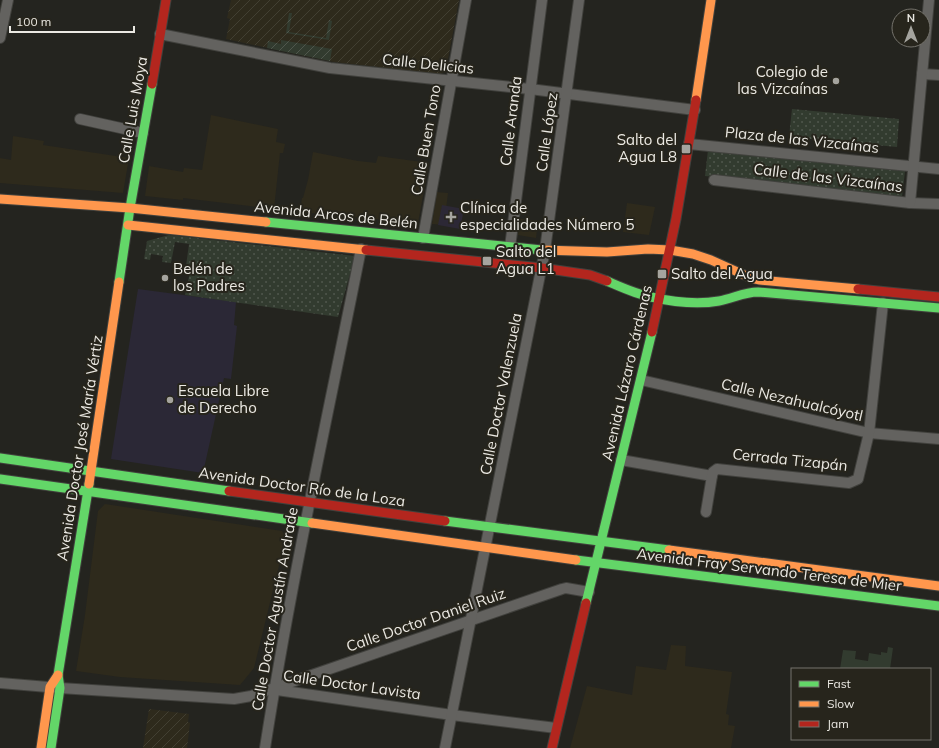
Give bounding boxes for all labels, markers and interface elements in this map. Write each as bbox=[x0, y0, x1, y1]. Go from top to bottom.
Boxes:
scale bar bbox=[10, 8, 134, 34]
north arrow bbox=[891, 8, 931, 48]
text: N bbox=[907, 11, 915, 25]
text: 100 m bbox=[16, 14, 51, 29]
street label: Calle Delicias bbox=[381, 49, 475, 78]
street label: Calle Luis Moya bbox=[114, 55, 151, 165]
place label: Colegio de las Vizcaínas bbox=[737, 62, 828, 98]
street label: Calle Aranda bbox=[496, 75, 525, 167]
marker: Colegio de las Vizcaínas bbox=[831, 76, 841, 86]
street label: Calle Buen Tono bbox=[406, 83, 445, 197]
street label: Calle López bbox=[532, 91, 561, 173]
street label: Plaza de las Vizcaínas bbox=[724, 122, 880, 157]
place label: Salto del Agua L8 bbox=[617, 130, 677, 166]
marker: Salto del Agua L8 bbox=[680, 143, 692, 155]
street label: Calle de las Vizcaínas bbox=[752, 159, 904, 196]
street label: Avenida Arcos de Belén bbox=[253, 196, 419, 233]
place label: Clínica de especialidades Número 5 bbox=[460, 198, 634, 234]
marker: Clínica de especialidades Número 5 bbox=[445, 211, 457, 223]
place label: Salto del Agua L1 bbox=[496, 242, 556, 278]
marker: Salto del Agua L1 bbox=[481, 255, 493, 267]
place label: Belén de los Padres bbox=[173, 259, 245, 295]
place label: Salto del Agua bbox=[671, 264, 773, 283]
marker: Salto del Agua bbox=[656, 268, 668, 280]
marker: Belén de los Padres bbox=[160, 273, 170, 283]
street label: Avenida Lázaro Cárdenas bbox=[597, 283, 656, 463]
street label: Calle Doctor Valenzuela bbox=[475, 311, 526, 477]
street label: Avenida Doctor José María Vértiz bbox=[52, 334, 107, 562]
street label: Calle Nezahualcóyotl bbox=[719, 374, 865, 425]
place label: Escuela Libre de Derecho bbox=[178, 381, 269, 417]
marker: Escuela Libre de Derecho bbox=[165, 395, 175, 405]
street label: Cerrada Tizapán bbox=[731, 444, 849, 475]
street label: Avenida Doctor Río de la Loza bbox=[198, 463, 407, 510]
street label: Calle Doctor Agustín Andrade bbox=[247, 506, 302, 712]
street label: Avenida Fray Servando Teresa de Mier bbox=[635, 544, 903, 595]
street label: Calle Doctor Daniel Ruiz bbox=[344, 583, 508, 656]
street label: Calle Doctor Lavista bbox=[282, 665, 422, 704]
legend bbox=[791, 668, 931, 740]
text: Fast bbox=[827, 676, 851, 691]
text: Slow bbox=[827, 696, 855, 711]
text: Jam bbox=[827, 716, 849, 731]

